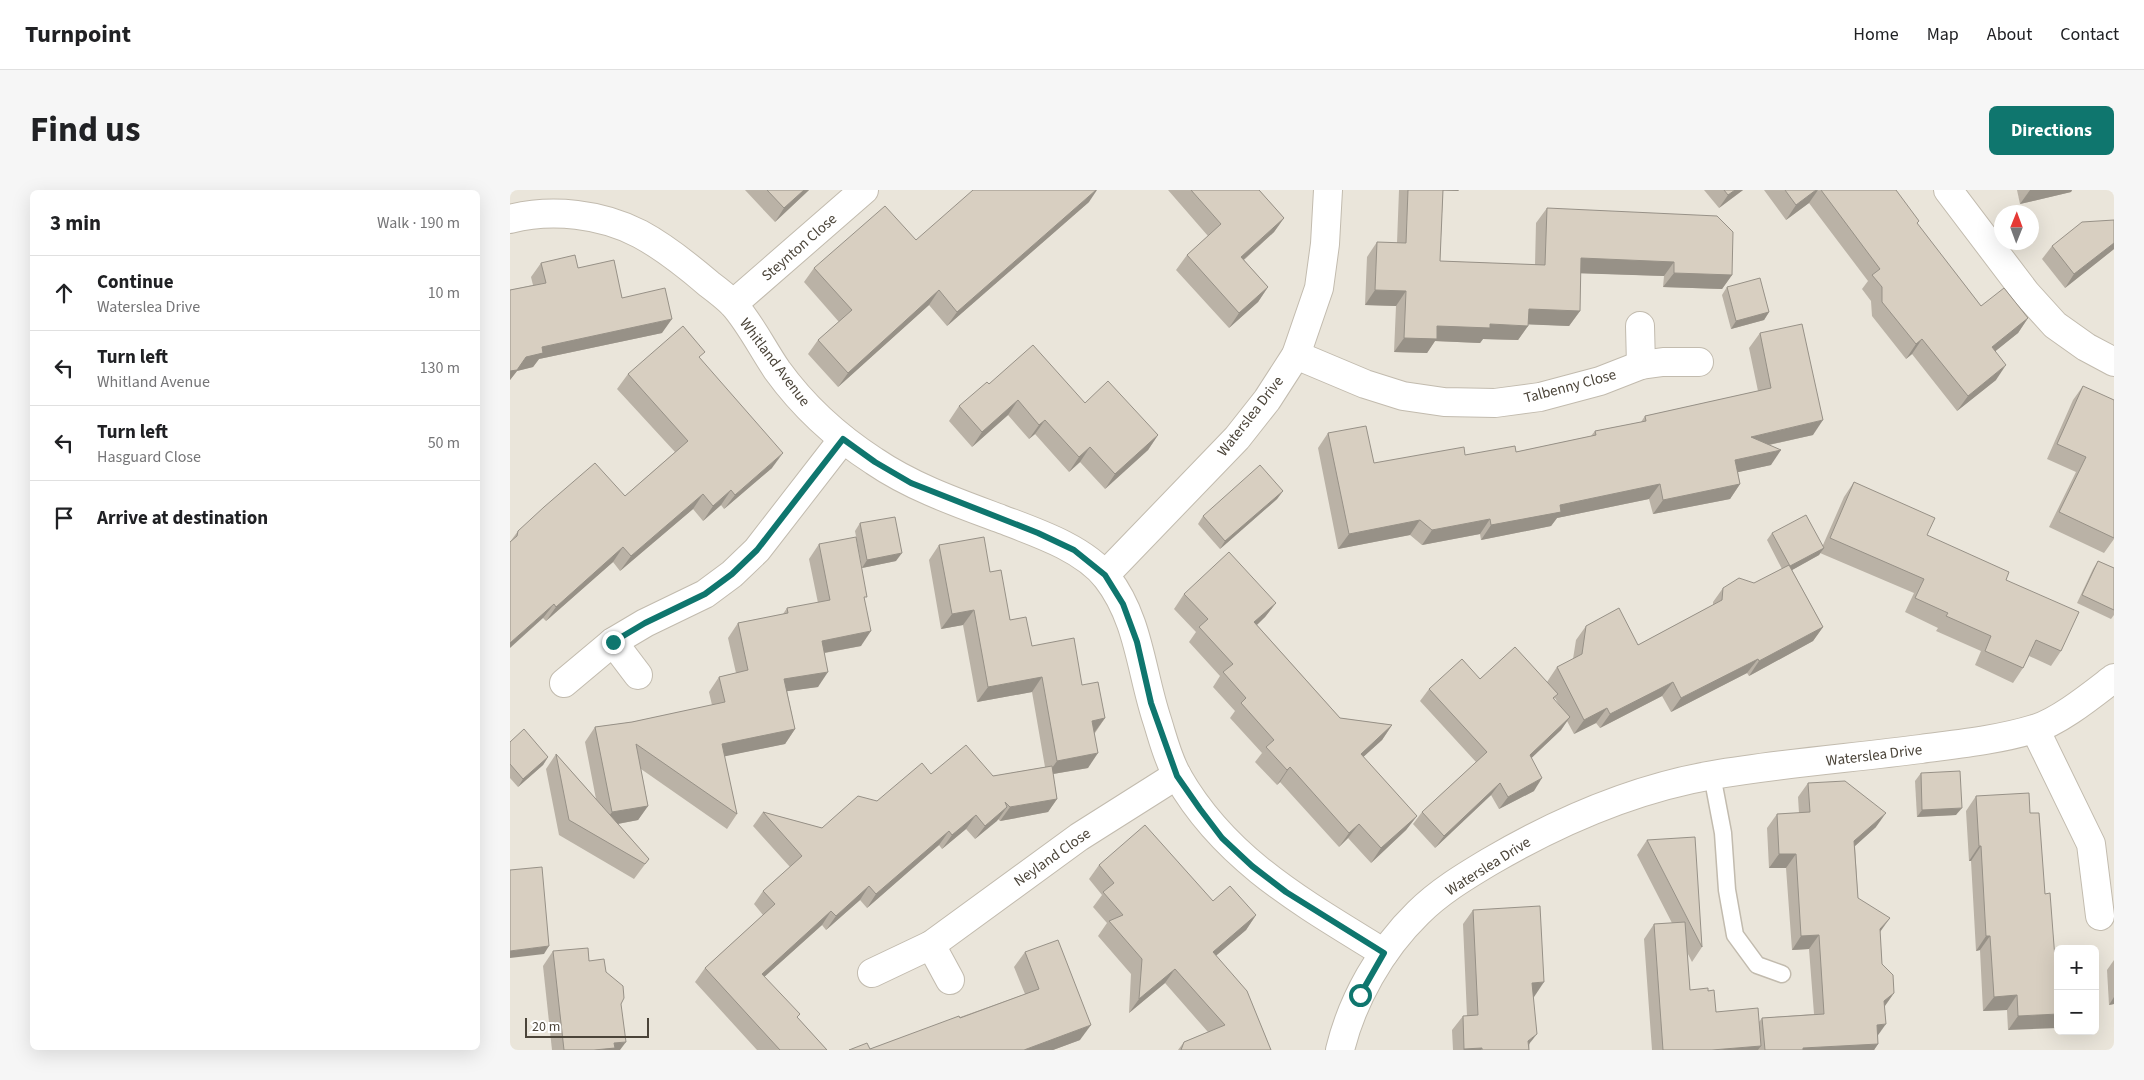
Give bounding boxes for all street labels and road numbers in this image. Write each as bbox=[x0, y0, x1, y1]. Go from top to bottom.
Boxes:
street label: Steynton Close bbox=[757, 209, 842, 286]
street label: Whitland Avenue bbox=[734, 314, 815, 411]
street label: Talbenny Close bbox=[1522, 364, 1619, 409]
street label: Waterslea Drive bbox=[1212, 372, 1288, 461]
street label: Waterslea Drive bbox=[1825, 739, 1923, 772]
street label: Neyland Close bbox=[1010, 823, 1095, 892]
street label: Waterslea Drive bbox=[1442, 832, 1535, 901]

